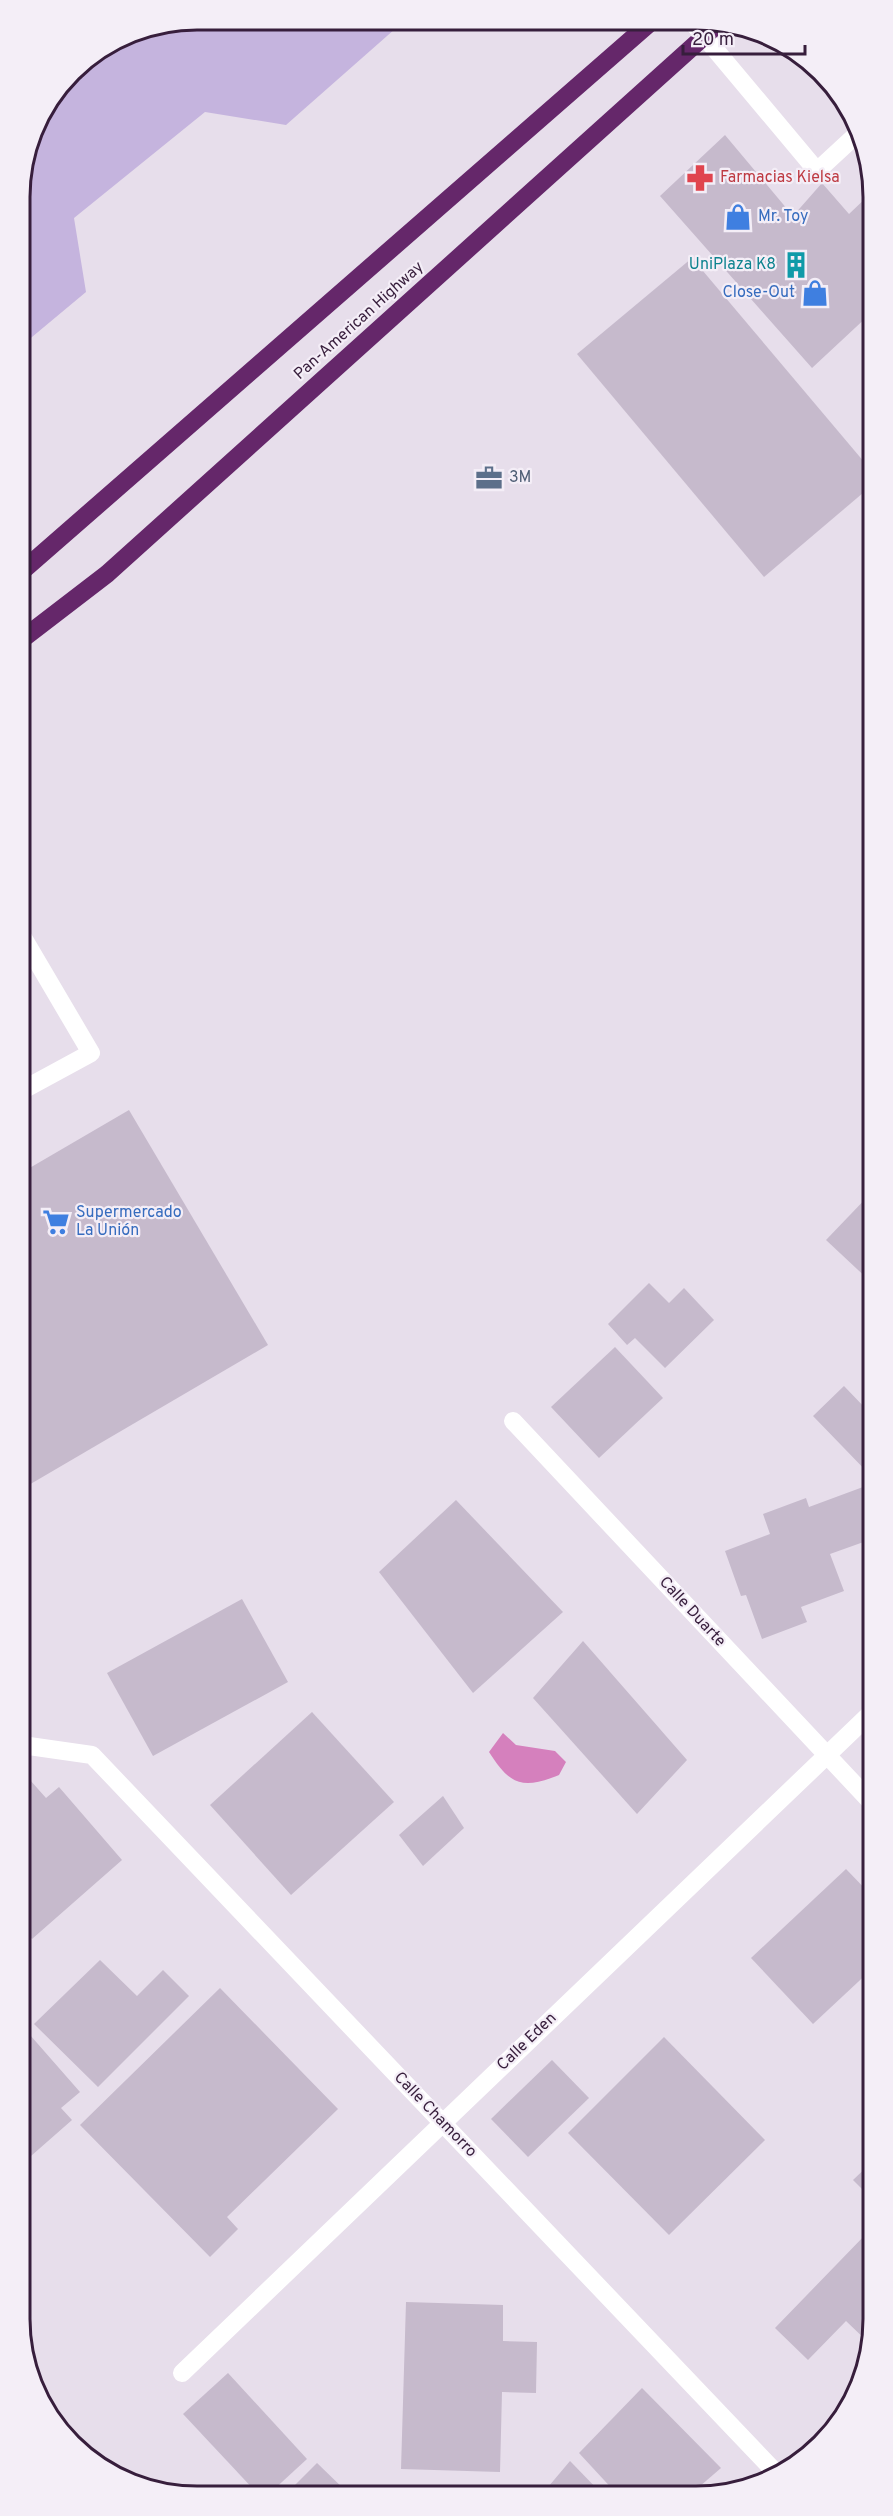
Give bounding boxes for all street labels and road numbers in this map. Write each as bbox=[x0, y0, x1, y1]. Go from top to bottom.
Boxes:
street label: Pan-American Highway bbox=[290, 257, 428, 385]
street label: Calle Duarte bbox=[654, 1573, 730, 1651]
street label: Calle Eden bbox=[493, 2009, 561, 2075]
street label: Calle Chamorro bbox=[389, 2068, 481, 2162]

